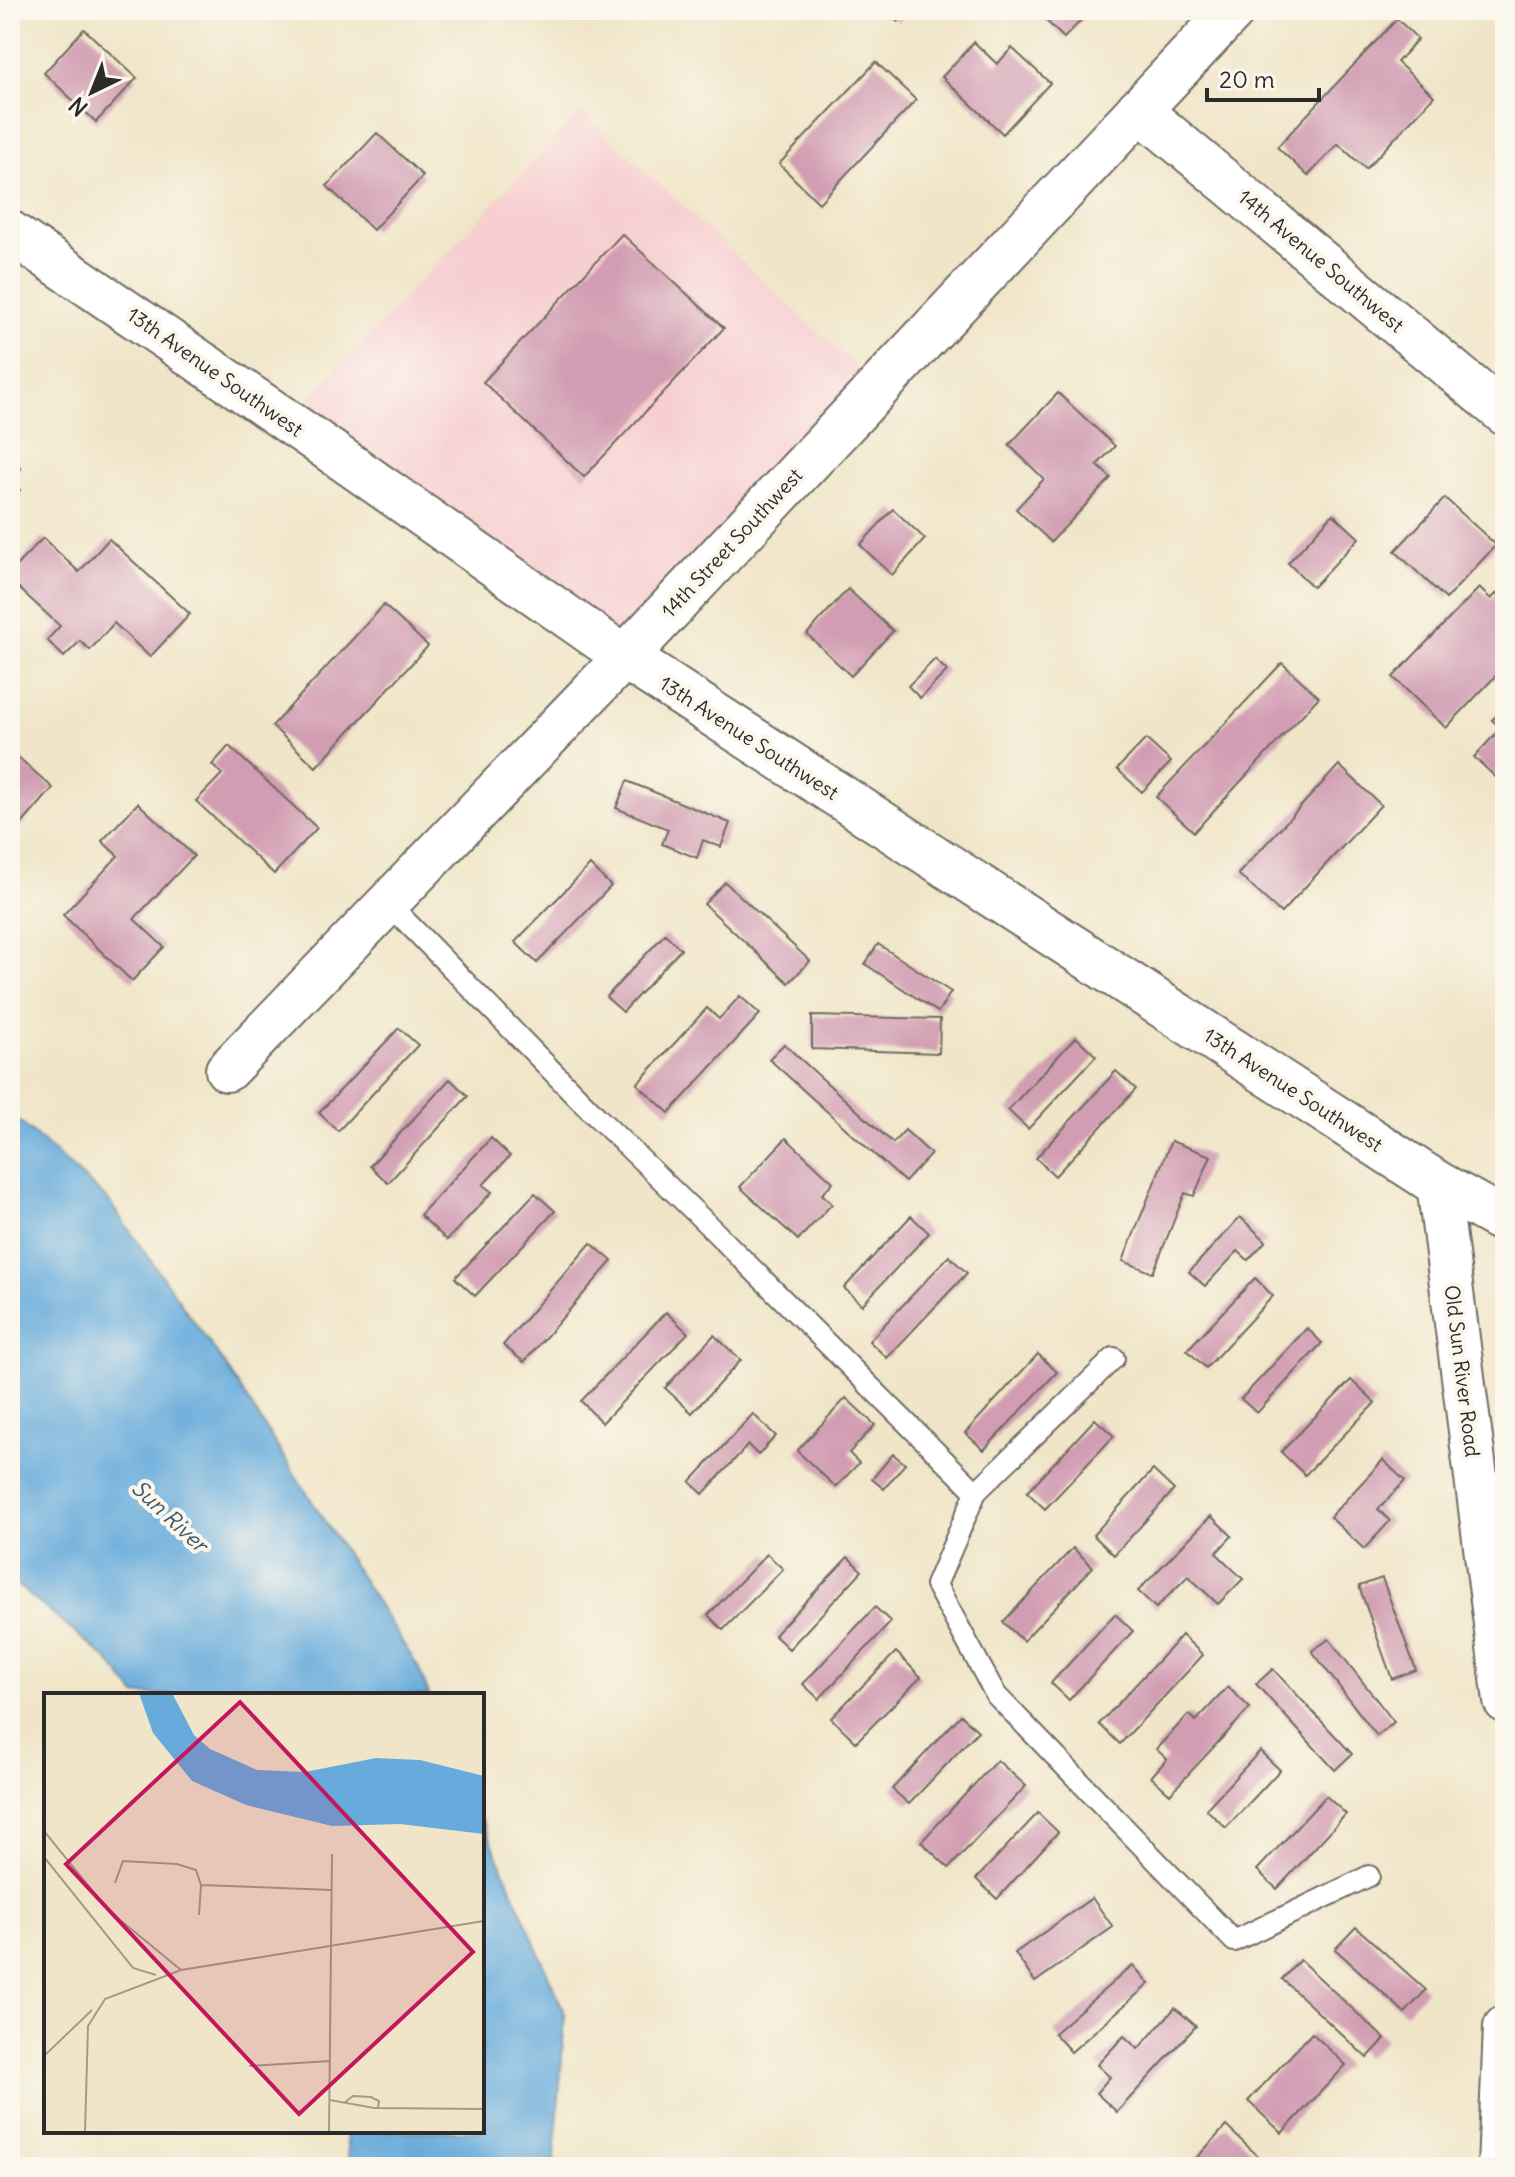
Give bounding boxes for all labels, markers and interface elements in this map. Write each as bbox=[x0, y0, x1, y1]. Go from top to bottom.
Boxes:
north arrow bbox=[52, 52, 132, 132]
scale bar bbox=[1207, 52, 1319, 102]
text: 20 m bbox=[1219, 64, 1275, 94]
text: N bbox=[63, 91, 93, 122]
street label: 14th Avenue Southwest bbox=[1233, 184, 1410, 337]
street label: 13th Avenue Southwest bbox=[123, 302, 308, 442]
street label: 14th Street Southwest bbox=[656, 463, 808, 623]
street label: 13th Avenue Southwest bbox=[655, 670, 844, 805]
street label: 13th Avenue Southwest bbox=[1199, 1022, 1388, 1157]
street label: Old Sun River Road bbox=[1440, 1283, 1485, 1459]
water label: Sun River bbox=[126, 1474, 216, 1560]
inset map bbox=[44, 1693, 484, 2133]

